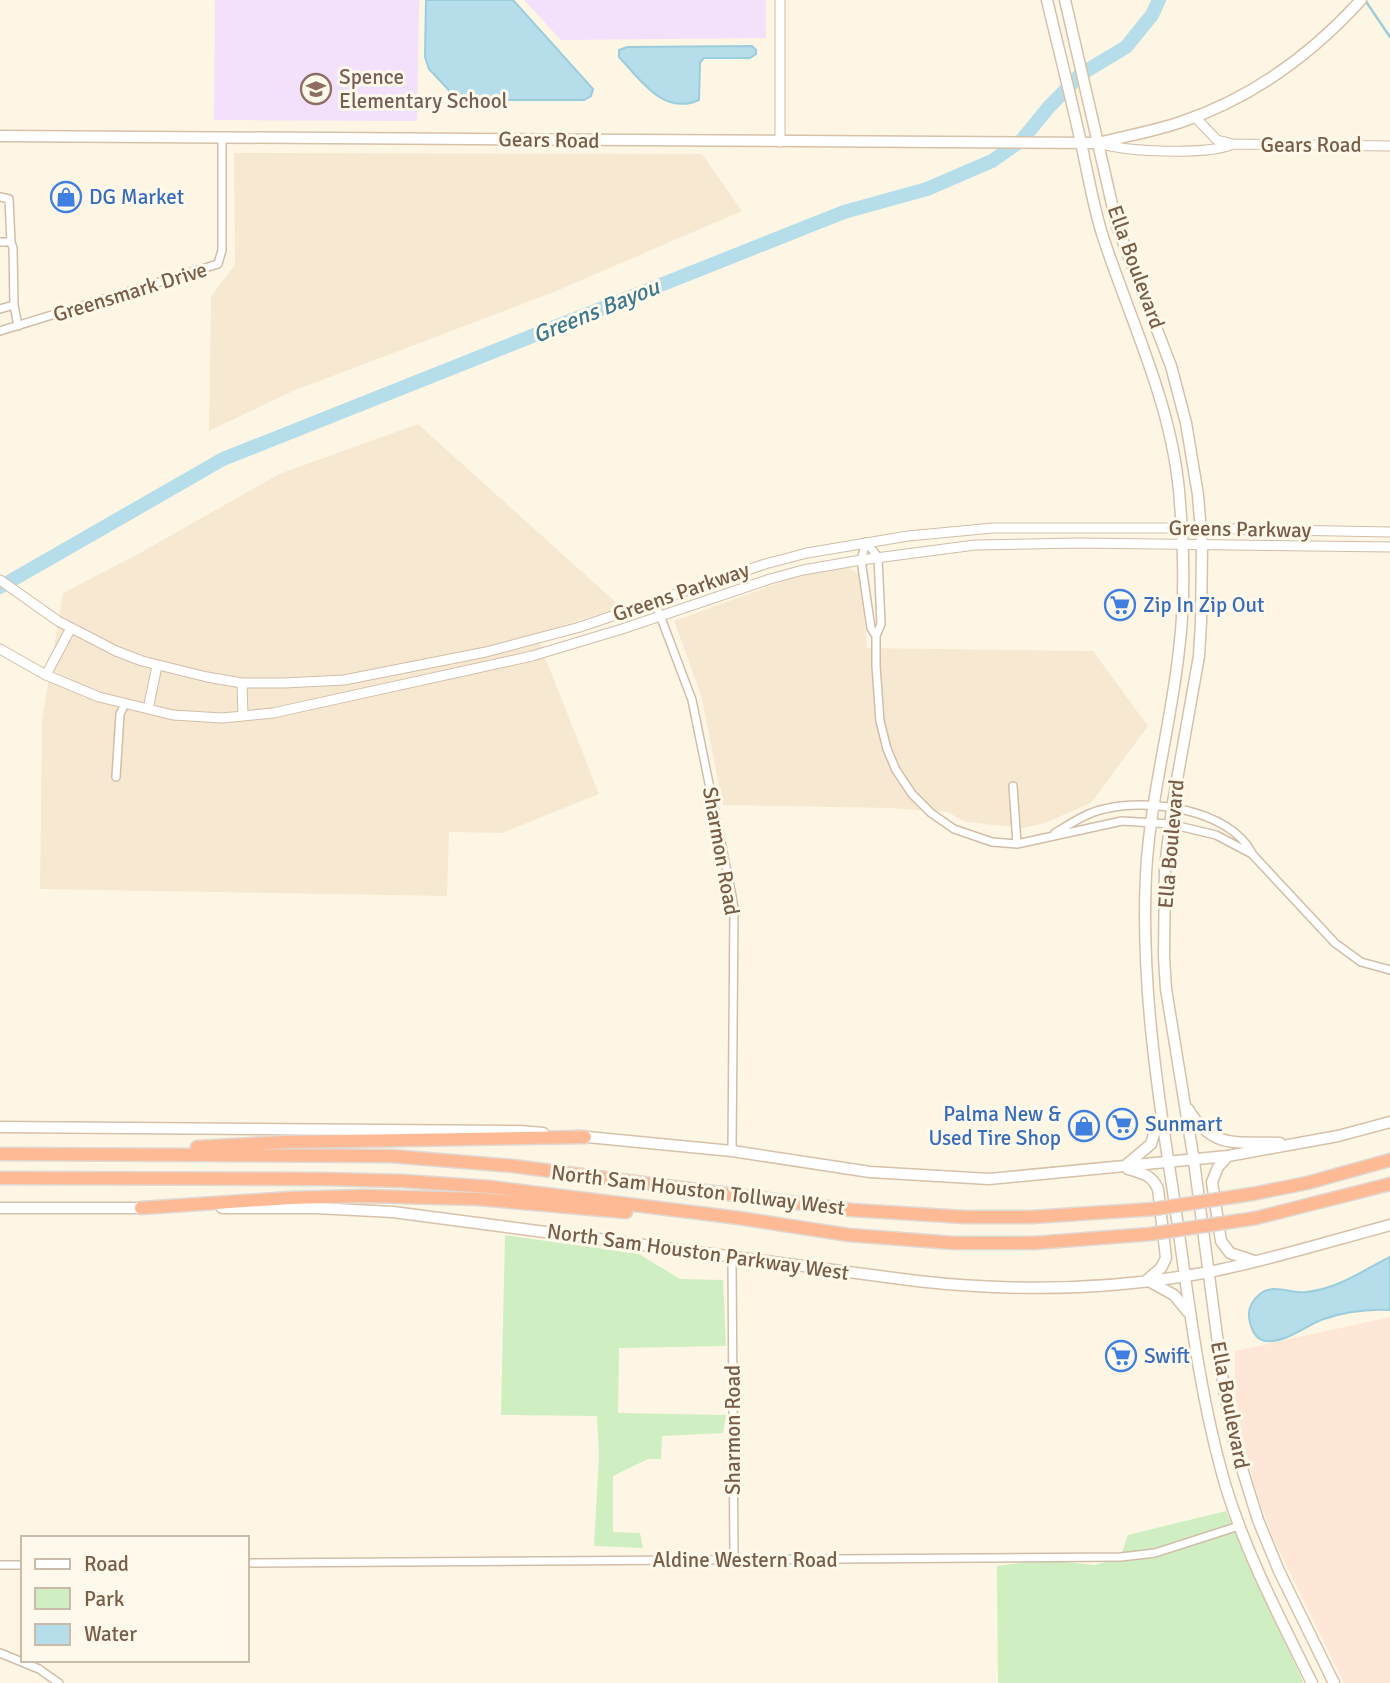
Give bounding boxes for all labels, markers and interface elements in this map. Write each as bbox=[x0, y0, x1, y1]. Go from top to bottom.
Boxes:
place label: Spence Elementary School bbox=[339, 64, 508, 114]
school or university icon: Spence Elementary School bbox=[299, 72, 333, 106]
street label: Gears Road bbox=[498, 126, 600, 154]
street label: Gears Road bbox=[1260, 132, 1362, 158]
shop icon: DG Market bbox=[49, 180, 83, 214]
place label: DG Market bbox=[89, 184, 184, 210]
street label: Ella Boulevard bbox=[1102, 202, 1170, 332]
street label: Greensmark Drive bbox=[50, 256, 210, 328]
water label: Greens Bayou bbox=[529, 272, 665, 350]
street label: Greens Parkway bbox=[1168, 515, 1312, 543]
street label: Greens Parkway bbox=[609, 556, 753, 628]
supermarket icon: Zip In Zip Out bbox=[1103, 588, 1137, 622]
place label: Zip In Zip Out bbox=[1143, 592, 1264, 618]
street label: Ella Boulevard bbox=[1152, 778, 1190, 910]
street label: Sharmon Road bbox=[697, 785, 745, 917]
place label: Palma New & Used Tire Shop bbox=[928, 1101, 1061, 1151]
supermarket icon: Sunmart bbox=[1105, 1107, 1139, 1141]
shop icon: Palma New & Used Tire Shop bbox=[1067, 1109, 1101, 1143]
place label: Sunmart bbox=[1145, 1111, 1223, 1137]
street label: North Sam Houston Tollway West bbox=[550, 1159, 846, 1221]
street label: North Sam Houston Parkway West bbox=[545, 1218, 851, 1286]
supermarket icon: Swift bbox=[1104, 1339, 1138, 1373]
street label: Ella Boulevard bbox=[1205, 1339, 1255, 1471]
place label: Swift bbox=[1144, 1343, 1190, 1369]
street label: Sharmon Road bbox=[720, 1365, 746, 1495]
legend bbox=[21, 1536, 248, 1662]
street label: Aldine Western Road bbox=[652, 1547, 838, 1573]
text: Road bbox=[84, 1551, 129, 1577]
text: Park bbox=[84, 1586, 125, 1612]
text: Water bbox=[84, 1621, 137, 1647]

